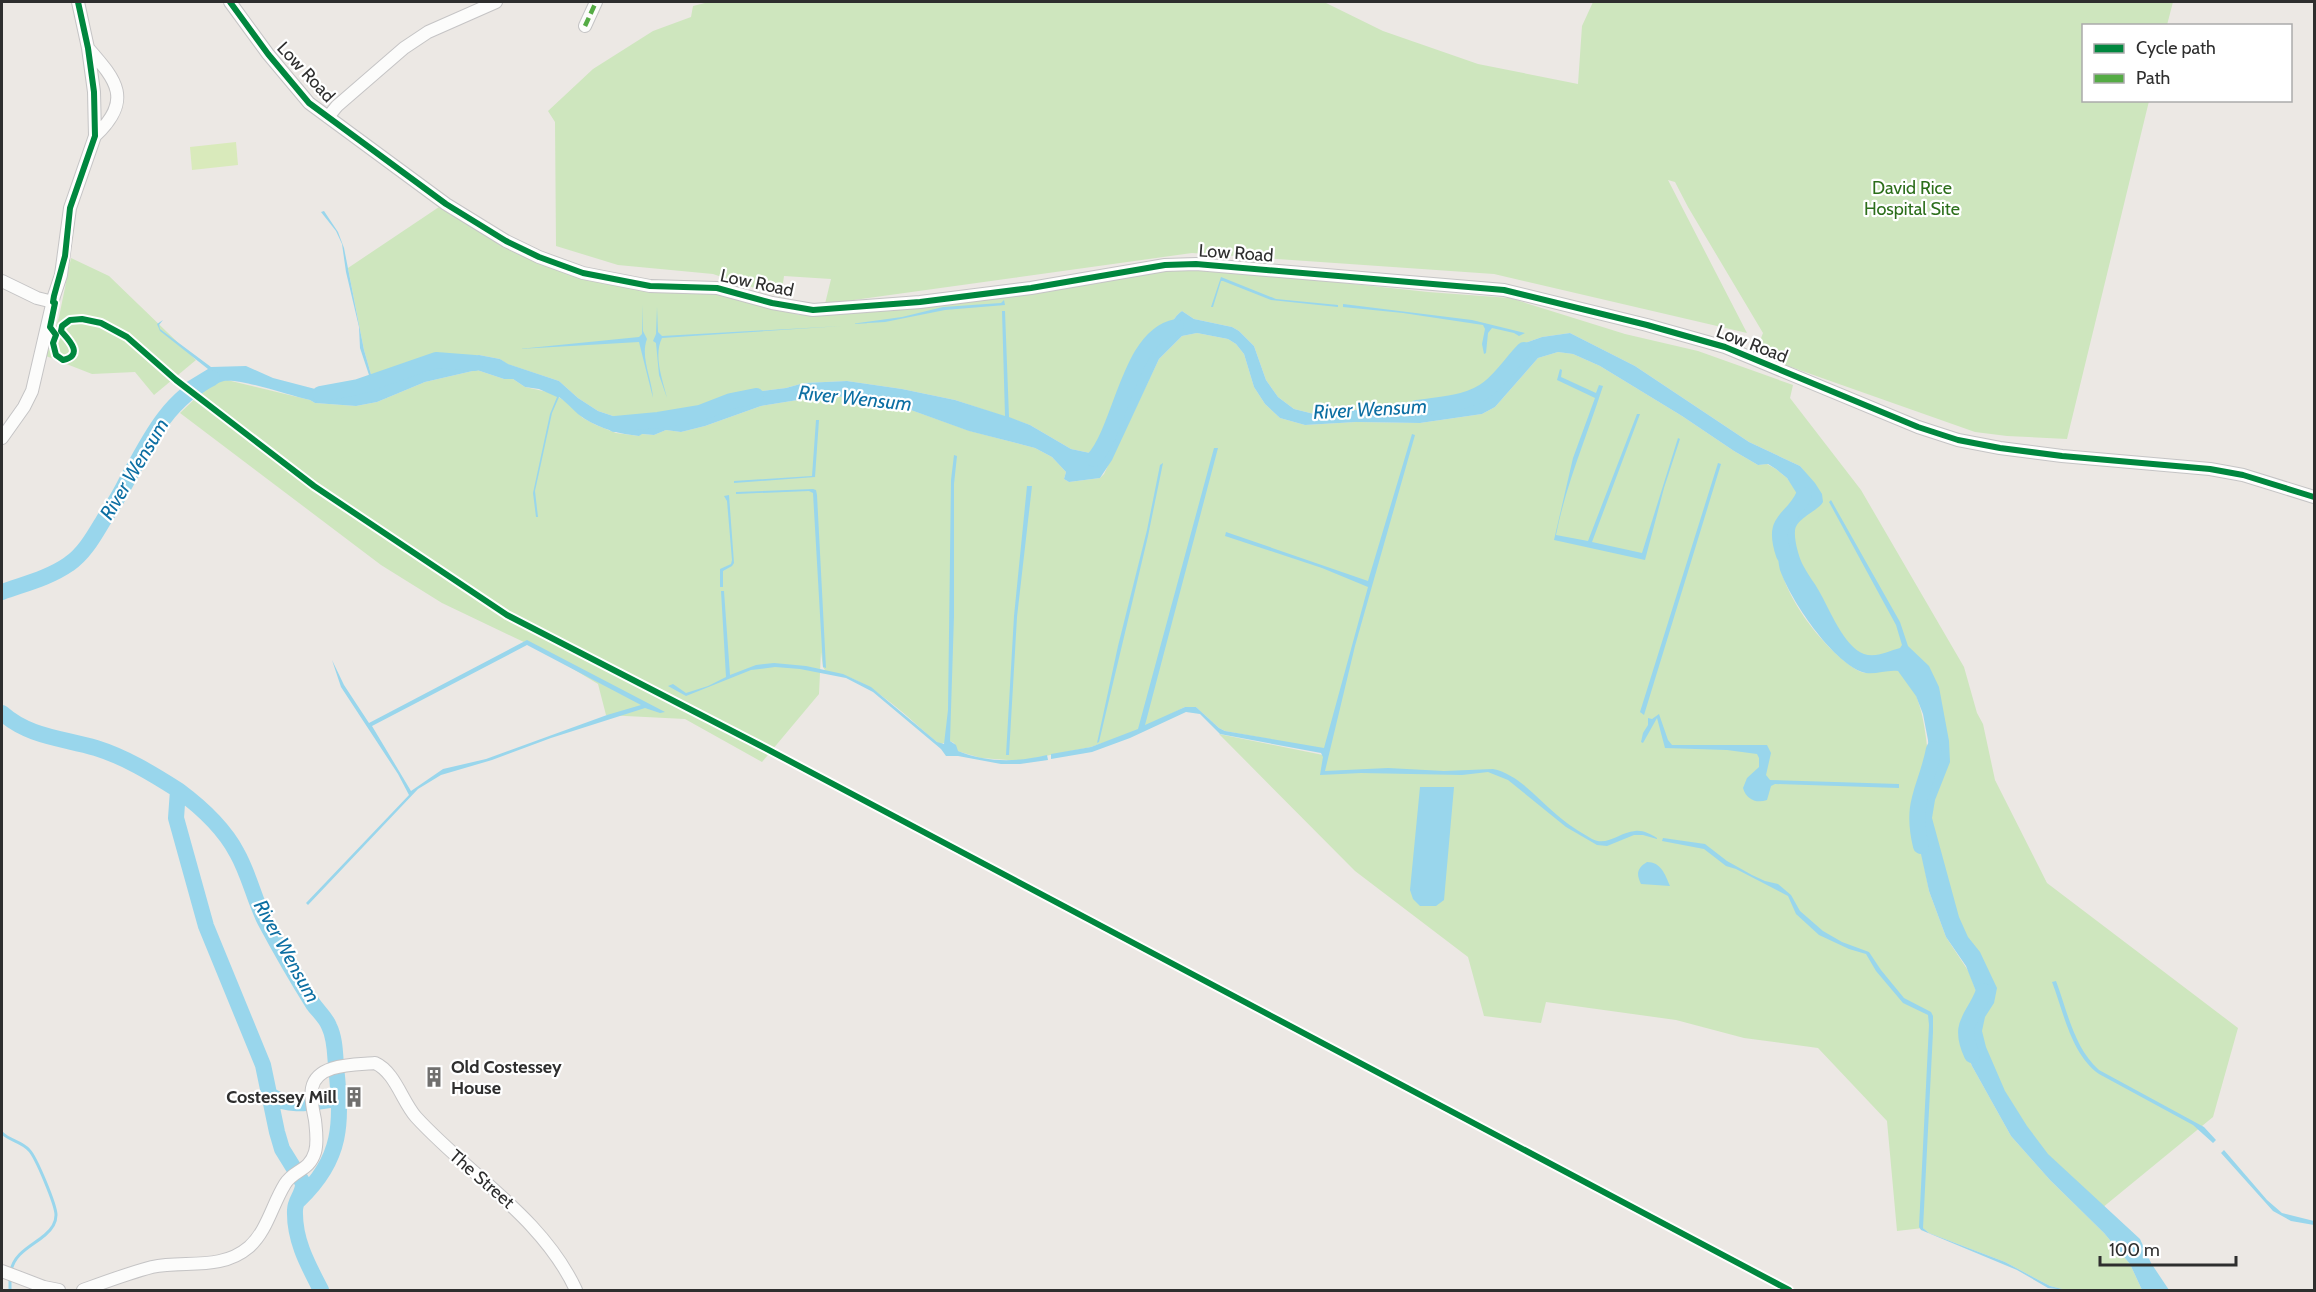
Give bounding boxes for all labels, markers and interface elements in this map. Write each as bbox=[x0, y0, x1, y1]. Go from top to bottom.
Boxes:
legend bbox=[2082, 24, 2292, 102]
street label: Low Road bbox=[272, 37, 340, 107]
text: Cycle path bbox=[2136, 37, 2216, 59]
text: Path bbox=[2136, 67, 2170, 89]
park label: David Rice Hospital Site bbox=[1864, 177, 1960, 220]
street label: Low Road bbox=[1198, 239, 1274, 267]
street label: Low Road bbox=[718, 264, 796, 302]
street label: Low Road bbox=[1713, 320, 1791, 368]
water label: River Wensum bbox=[797, 380, 913, 416]
water label: River Wensum bbox=[1313, 394, 1427, 424]
water label: River Wensum bbox=[94, 414, 174, 524]
water label: River Wensum bbox=[249, 895, 325, 1007]
place label: Old Costessey House bbox=[451, 1056, 562, 1099]
building icon: Old Costessey House bbox=[422, 1065, 446, 1089]
building icon: Costessey Mill bbox=[342, 1085, 366, 1109]
place label: Costessey Mill bbox=[226, 1086, 337, 1108]
street label: The Street bbox=[445, 1145, 519, 1213]
scale bar bbox=[2100, 1229, 2236, 1267]
text: 100 m bbox=[2109, 1239, 2160, 1261]

